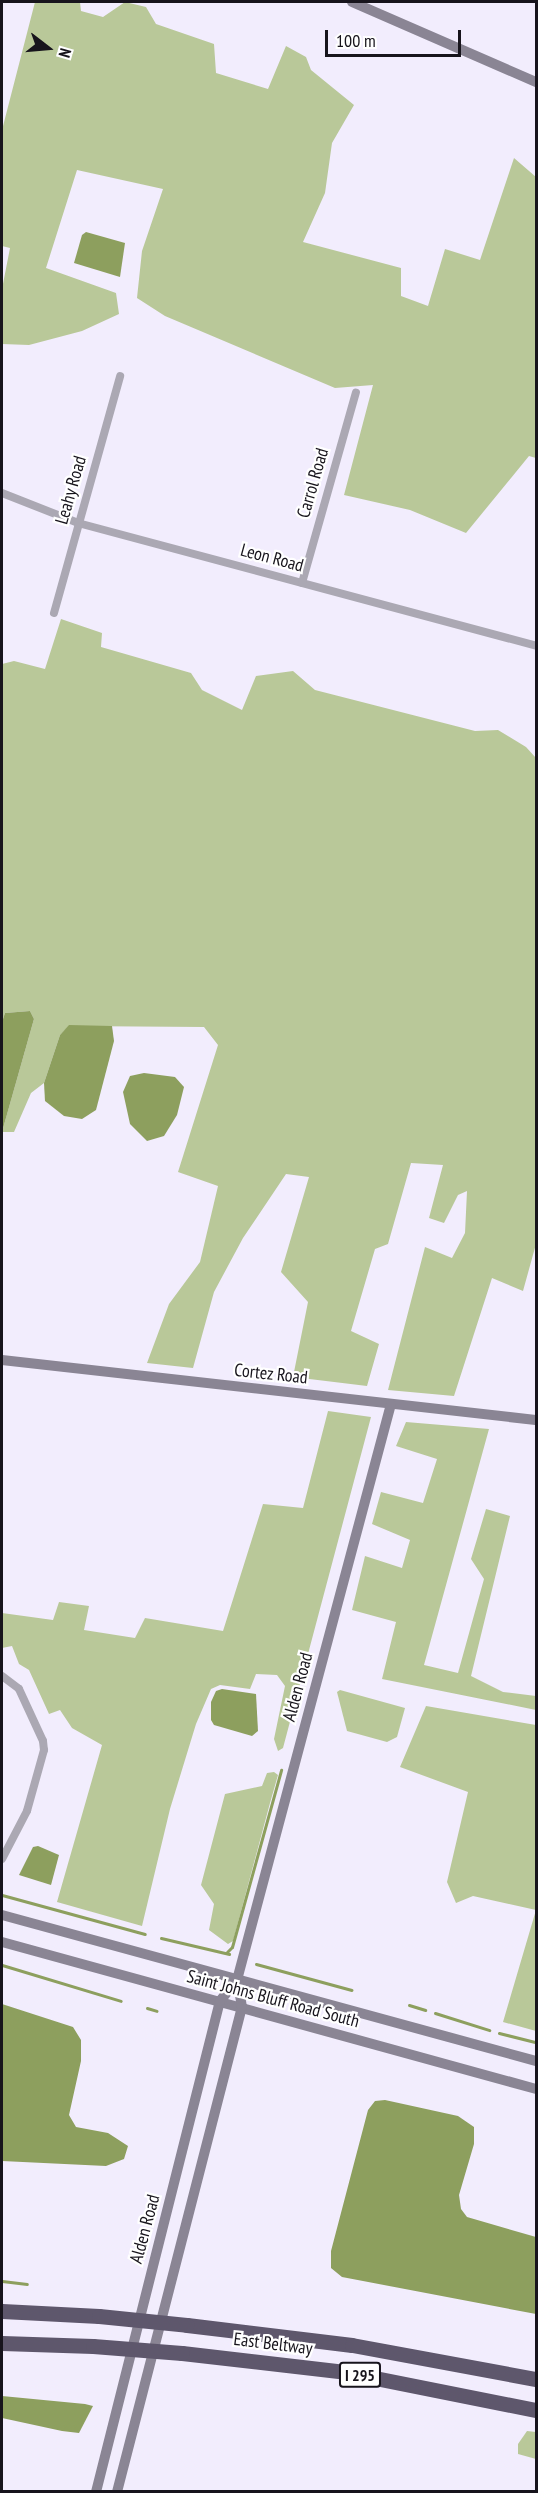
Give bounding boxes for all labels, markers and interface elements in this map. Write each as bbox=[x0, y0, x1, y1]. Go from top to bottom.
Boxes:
north arrow bbox=[18, 18, 78, 78]
scale bar bbox=[328, 18, 464, 56]
text: 100 m bbox=[336, 29, 376, 52]
text: N bbox=[55, 46, 76, 60]
street label: Carrol Road bbox=[293, 446, 333, 520]
street label: Leahy Road bbox=[51, 453, 91, 527]
street label: Leon Road bbox=[238, 539, 306, 577]
street label: Cortez Road bbox=[233, 1359, 309, 1389]
street label: Alden Road bbox=[278, 1650, 318, 1724]
street label: Saint Johns Bluff Road South bbox=[184, 1966, 362, 2032]
street label: Alden Road bbox=[125, 2192, 165, 2266]
street label: East Beltway bbox=[232, 2328, 314, 2360]
road number: I 295 bbox=[338, 2362, 382, 2388]

